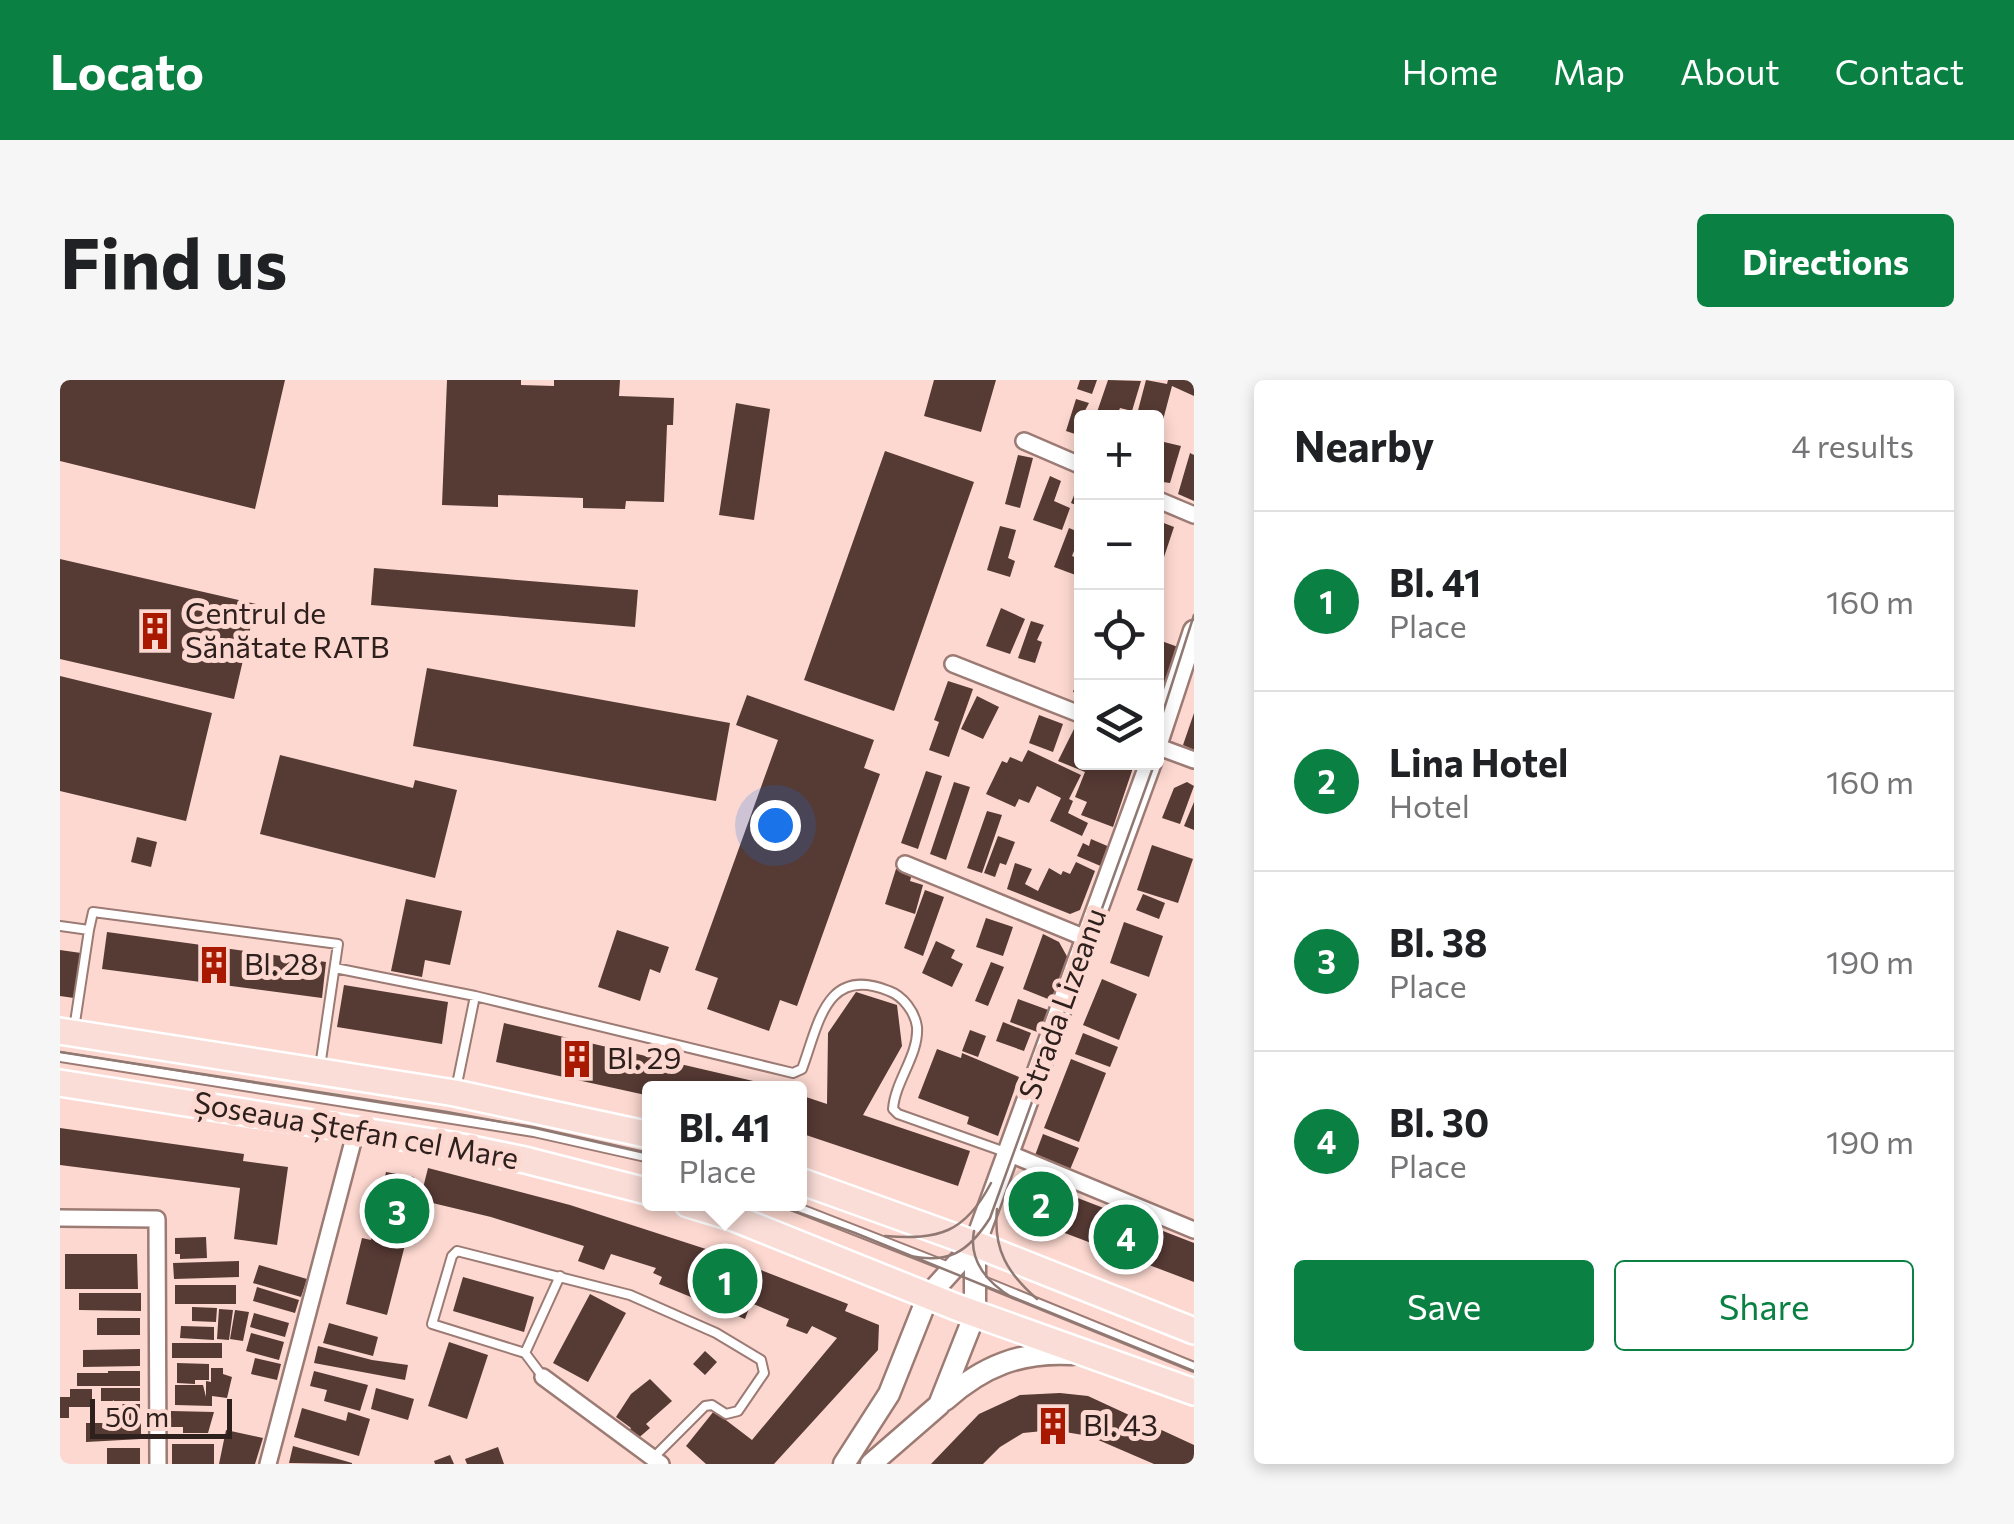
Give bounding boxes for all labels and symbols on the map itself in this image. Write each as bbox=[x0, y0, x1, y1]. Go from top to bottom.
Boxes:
place label: Centrul de Sănătate RATB bbox=[185, 593, 389, 664]
building icon: Centrul de Sănătate RATB bbox=[134, 610, 176, 652]
your location bbox=[750, 800, 801, 851]
street label: Strada Lizeanu bbox=[1009, 902, 1112, 1104]
building icon: Bl. 28 bbox=[193, 944, 235, 986]
place label: Bl. 28 bbox=[244, 944, 319, 981]
building icon: Bl. 29 bbox=[556, 1038, 598, 1080]
place label: Bl. 29 bbox=[607, 1038, 682, 1075]
street label: Șoseaua Ștefan cel Mare bbox=[191, 1082, 522, 1177]
pin: 2 bbox=[1008, 1166, 1074, 1242]
pin: 3 bbox=[364, 1174, 430, 1248]
pin: 4 bbox=[1094, 1200, 1158, 1274]
pin: 1 bbox=[692, 1244, 758, 1318]
scale bar bbox=[90, 1394, 232, 1438]
building icon: Bl. 43 bbox=[1032, 1405, 1074, 1447]
place label: Bl. 43 bbox=[1083, 1405, 1158, 1442]

